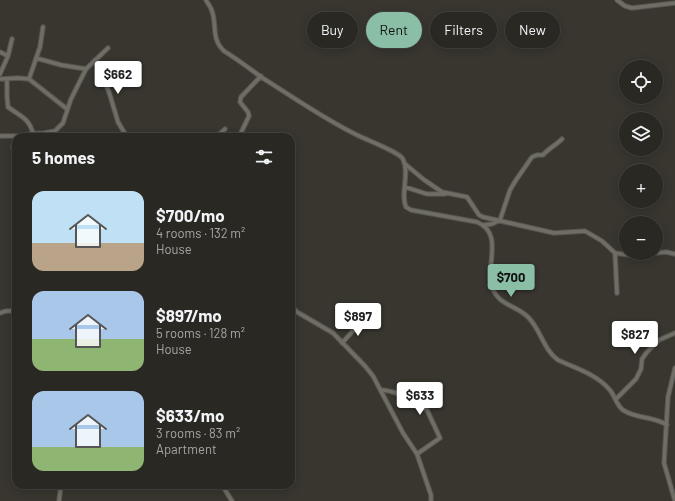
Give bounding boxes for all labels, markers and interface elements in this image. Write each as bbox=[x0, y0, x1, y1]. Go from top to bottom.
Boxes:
chip: Buy bbox=[307, 12, 358, 48]
chip: Rent bbox=[366, 12, 422, 48]
chip: Filters bbox=[430, 12, 497, 48]
chip: New bbox=[505, 12, 560, 48]
map controls bbox=[619, 60, 663, 260]
button: locate bbox=[619, 60, 663, 104]
pin: $662 bbox=[94, 61, 142, 95]
text: $662 bbox=[104, 66, 132, 82]
button: layers bbox=[619, 112, 663, 156]
icon: filters bbox=[253, 146, 275, 168]
text: 5 homes bbox=[32, 147, 95, 167]
button: + bbox=[619, 164, 663, 208]
text: $700/mo bbox=[156, 205, 225, 225]
icon: home bbox=[64, 207, 112, 255]
button: − bbox=[619, 216, 663, 260]
text: 4 rooms · 132 m² bbox=[156, 225, 245, 241]
text: House bbox=[156, 241, 192, 257]
pin: $700 bbox=[487, 264, 535, 298]
text: $700 bbox=[497, 269, 525, 285]
pin: $897 bbox=[334, 303, 382, 337]
text: $897/mo bbox=[156, 305, 222, 325]
icon: home bbox=[64, 307, 112, 355]
text: $897 bbox=[344, 308, 372, 324]
pin: $827 bbox=[611, 321, 659, 355]
text: 5 rooms · 128 m² bbox=[156, 325, 245, 341]
text: $827 bbox=[621, 326, 649, 342]
text: House bbox=[156, 341, 192, 357]
pin: $633 bbox=[396, 382, 444, 416]
text: $633 bbox=[406, 387, 434, 403]
text: $633/mo bbox=[156, 405, 224, 425]
icon: home bbox=[64, 407, 112, 455]
text: 3 rooms · 83 m² bbox=[156, 425, 240, 441]
text: Apartment bbox=[156, 441, 217, 457]

